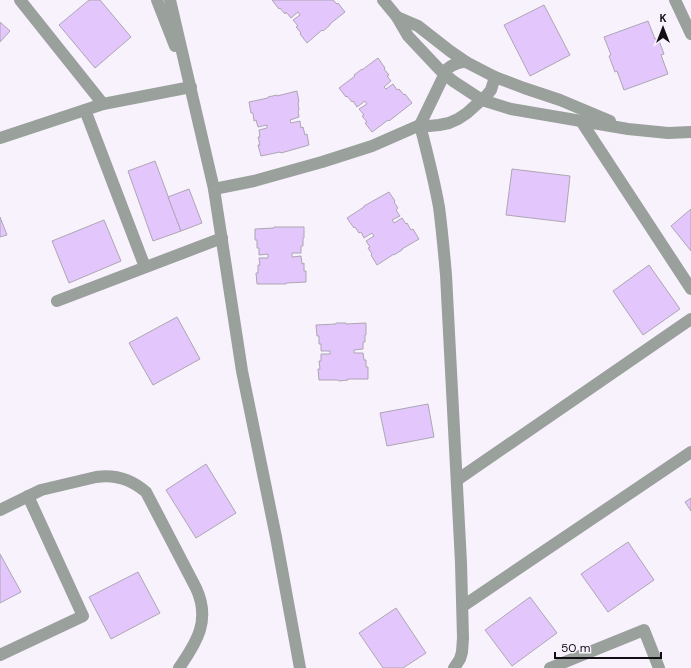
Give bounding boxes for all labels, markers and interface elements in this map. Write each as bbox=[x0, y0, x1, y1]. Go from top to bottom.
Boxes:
north arrow bbox=[643, 8, 683, 48]
text: K bbox=[659, 11, 667, 25]
scale bar bbox=[555, 634, 661, 660]
text: 50 m bbox=[561, 640, 590, 656]

